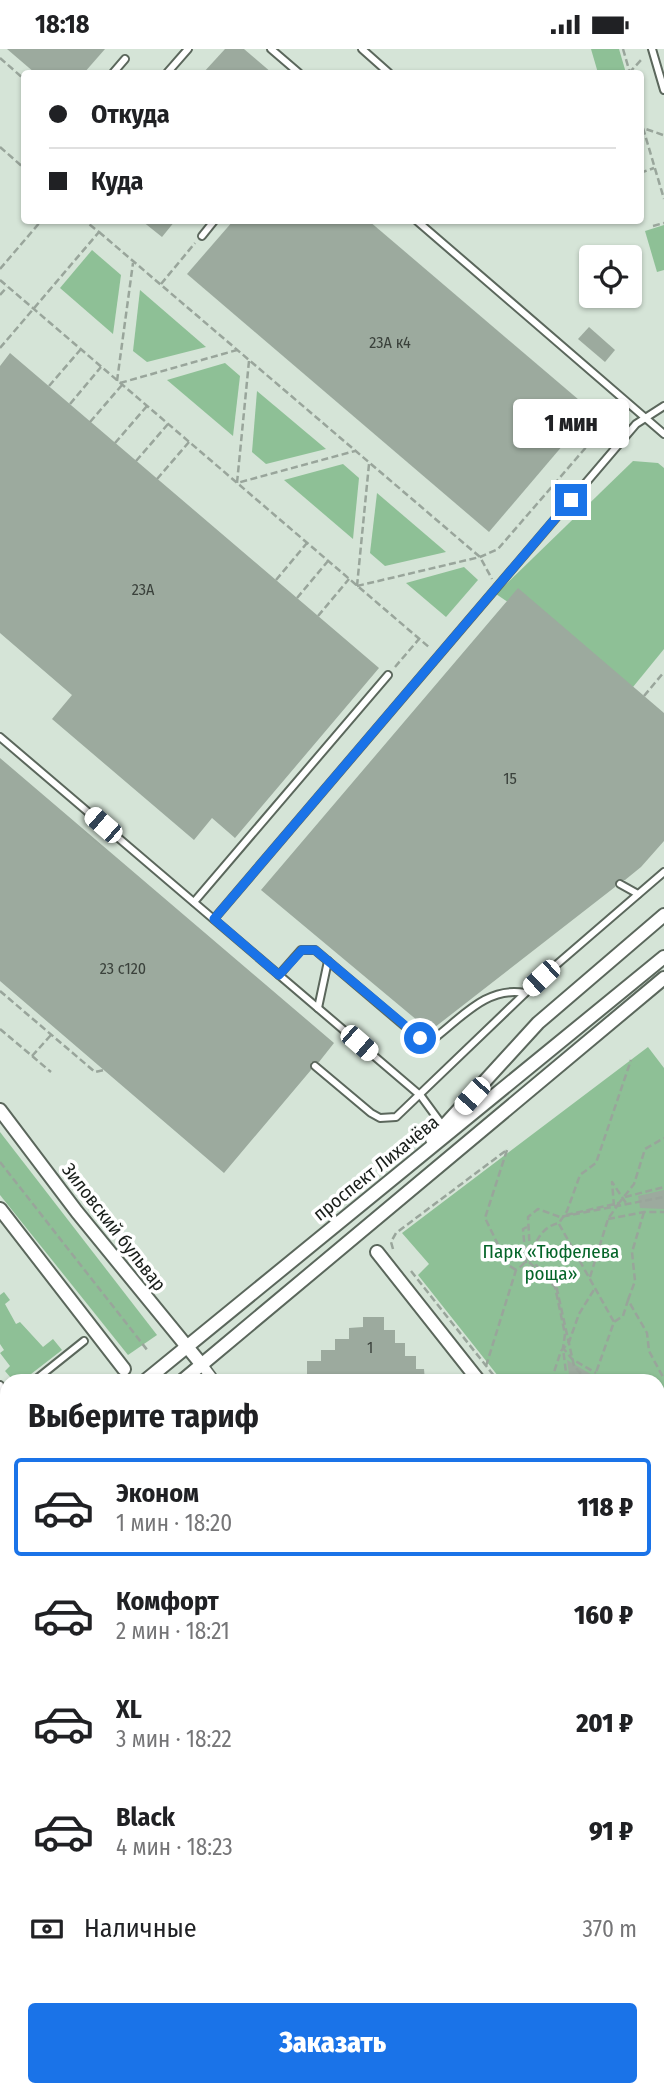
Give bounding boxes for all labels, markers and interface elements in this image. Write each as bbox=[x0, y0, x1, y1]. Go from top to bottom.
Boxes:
text: 18:18 bbox=[35, 9, 90, 40]
text: Откуда bbox=[91, 99, 170, 130]
text: Куда bbox=[91, 166, 144, 197]
map controls bbox=[579, 245, 642, 308]
button: locate bbox=[579, 245, 642, 308]
house number: 23А к4 bbox=[369, 333, 411, 352]
callout: 1 мин bbox=[513, 399, 629, 447]
text: 1 мин bbox=[544, 409, 598, 437]
route end bbox=[555, 484, 587, 516]
house number: 23А bbox=[132, 580, 155, 599]
house number: 15 bbox=[503, 769, 517, 788]
car bbox=[81, 803, 126, 847]
car bbox=[519, 956, 564, 1000]
house number: 23 с120 bbox=[100, 959, 146, 978]
car bbox=[337, 1021, 382, 1065]
route start bbox=[404, 1022, 436, 1054]
car bbox=[451, 1073, 494, 1119]
street label: проспект Лихачёва bbox=[309, 1110, 443, 1226]
street label: Зиловский бульвар bbox=[57, 1159, 171, 1295]
park label: Парк «Тюфелева роща» bbox=[483, 1240, 619, 1285]
house number: 1 bbox=[367, 1338, 373, 1357]
text: Выберите тариф bbox=[28, 1397, 259, 1435]
icon: car bbox=[32, 1476, 95, 1539]
text: Эконом bbox=[116, 1478, 199, 1509]
text: 118 ₽ bbox=[577, 1492, 633, 1523]
text: 1 мин · 18:20 bbox=[116, 1509, 232, 1537]
icon: car bbox=[32, 1584, 95, 1647]
text: Комфорт bbox=[116, 1586, 219, 1617]
text: 160 ₽ bbox=[574, 1600, 633, 1631]
text: 2 мин · 18:21 bbox=[116, 1617, 230, 1645]
icon: car bbox=[32, 1692, 95, 1755]
text: XL bbox=[116, 1694, 142, 1725]
text: 201 ₽ bbox=[576, 1708, 633, 1739]
text: 3 мин · 18:22 bbox=[116, 1725, 232, 1753]
icon: car bbox=[32, 1800, 95, 1863]
text: Black bbox=[116, 1802, 175, 1833]
text: 91 ₽ bbox=[589, 1816, 633, 1847]
text: 4 мин · 18:23 bbox=[116, 1833, 233, 1861]
icon: cash bbox=[28, 1910, 66, 1948]
text: Наличные bbox=[84, 1913, 197, 1944]
text: 370 m bbox=[583, 1915, 637, 1943]
button: Заказать bbox=[28, 2003, 637, 2083]

